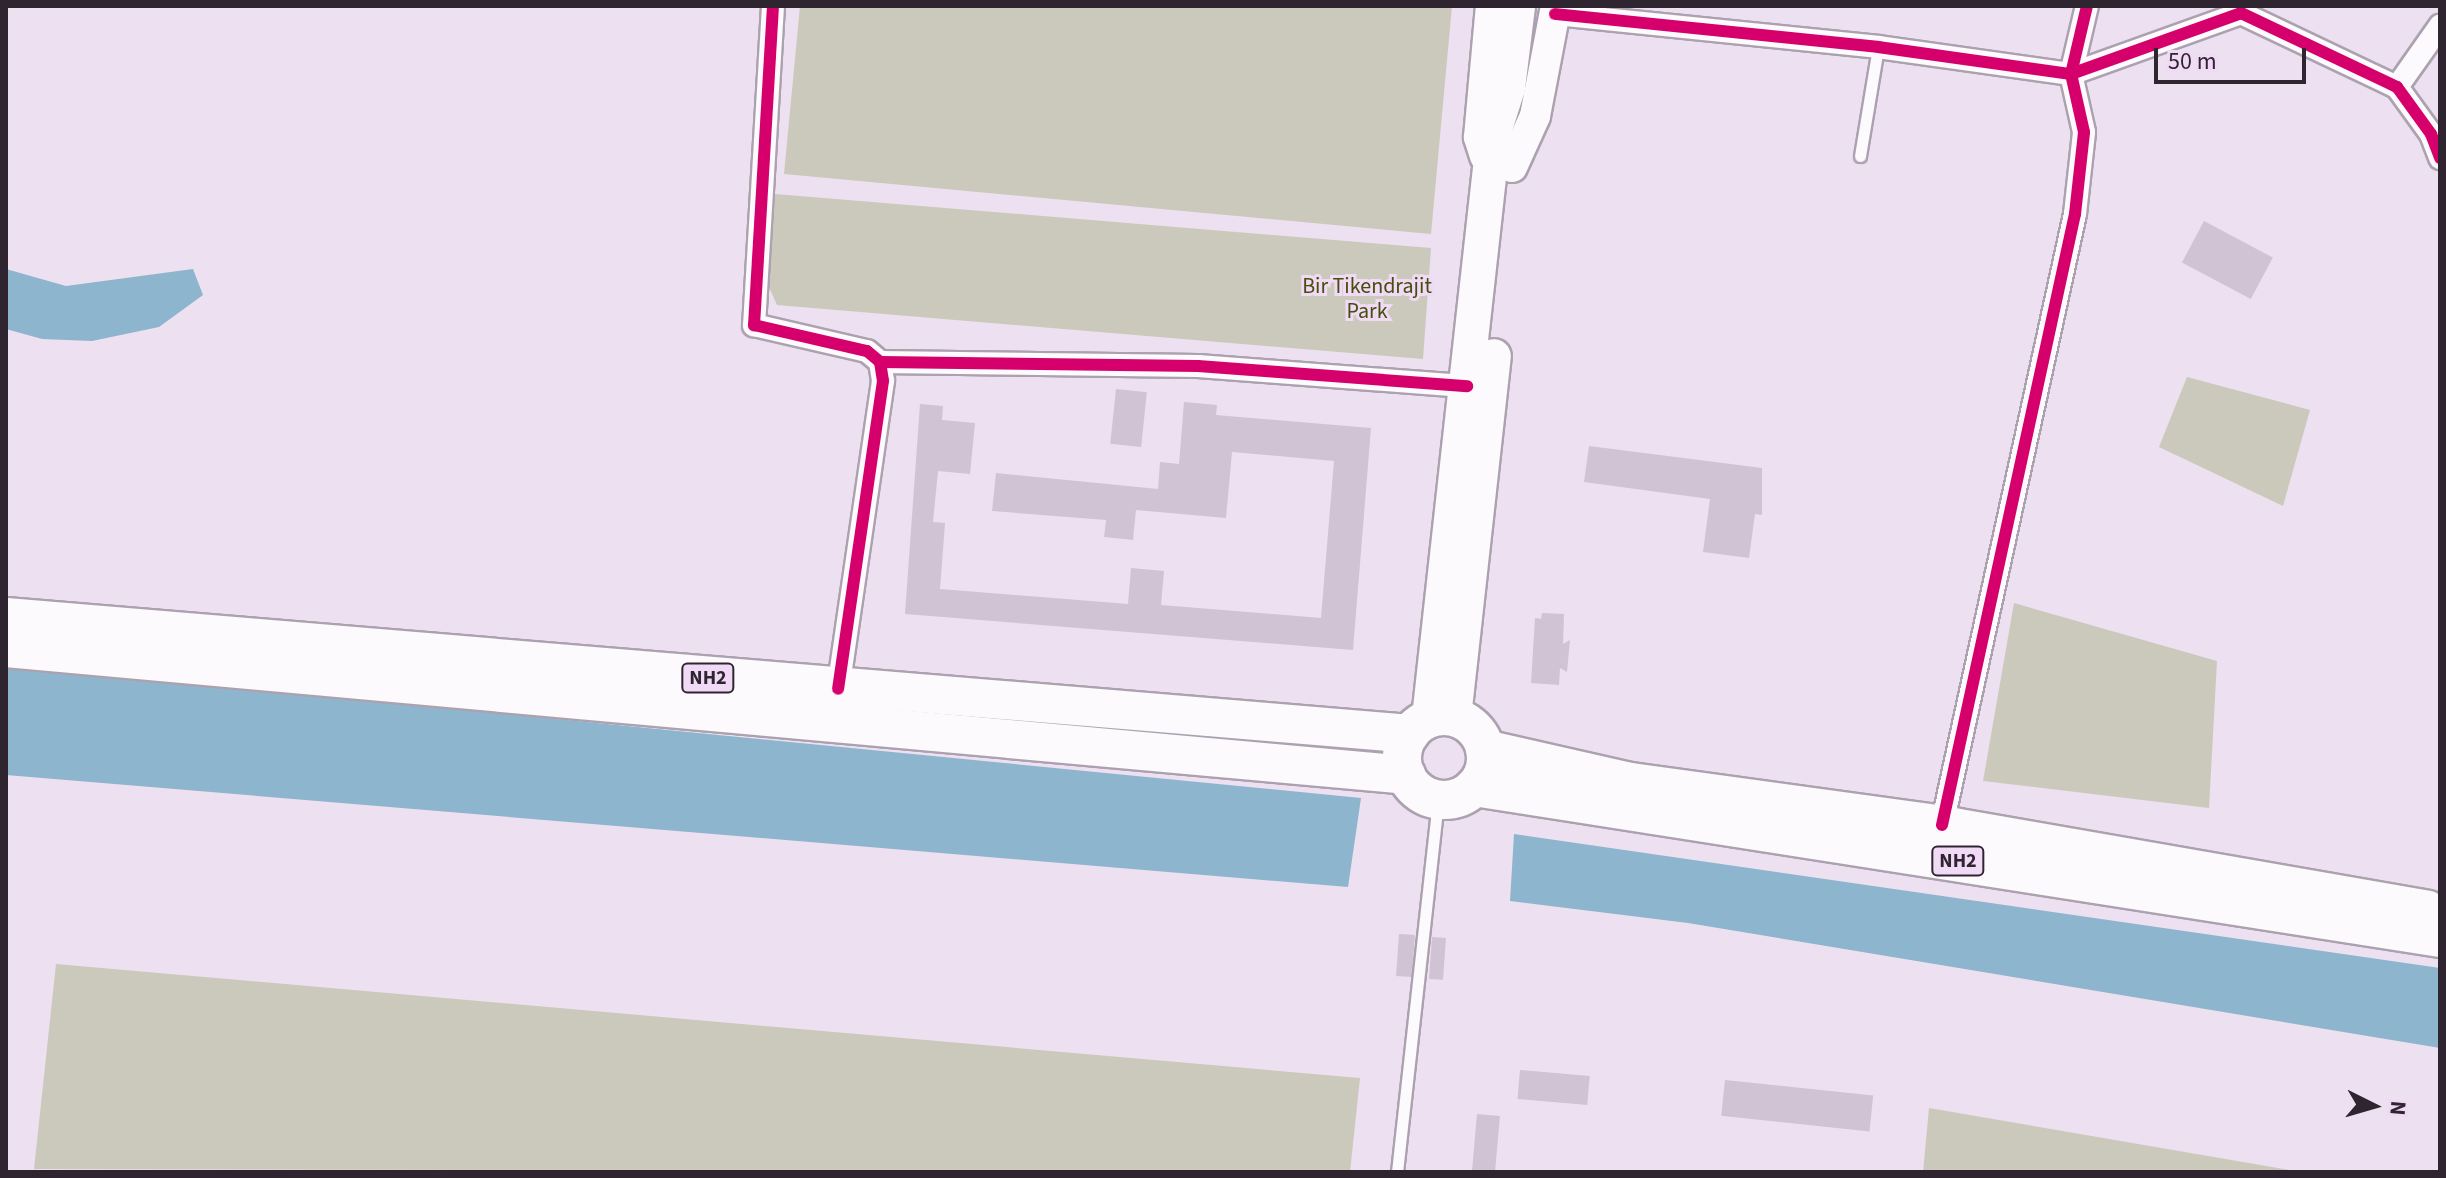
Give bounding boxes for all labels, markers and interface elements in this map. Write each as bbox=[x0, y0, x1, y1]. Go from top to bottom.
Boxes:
scale bar bbox=[2158, 32, 2310, 82]
text: 50 m bbox=[2168, 44, 2217, 79]
park label: Bir Tikendrajit Park bbox=[1302, 273, 1432, 324]
road number: NH2 bbox=[680, 662, 736, 694]
road number: NH2 bbox=[1930, 845, 1986, 877]
north arrow bbox=[2334, 1066, 2414, 1146]
text: N bbox=[2381, 1099, 2414, 1117]

